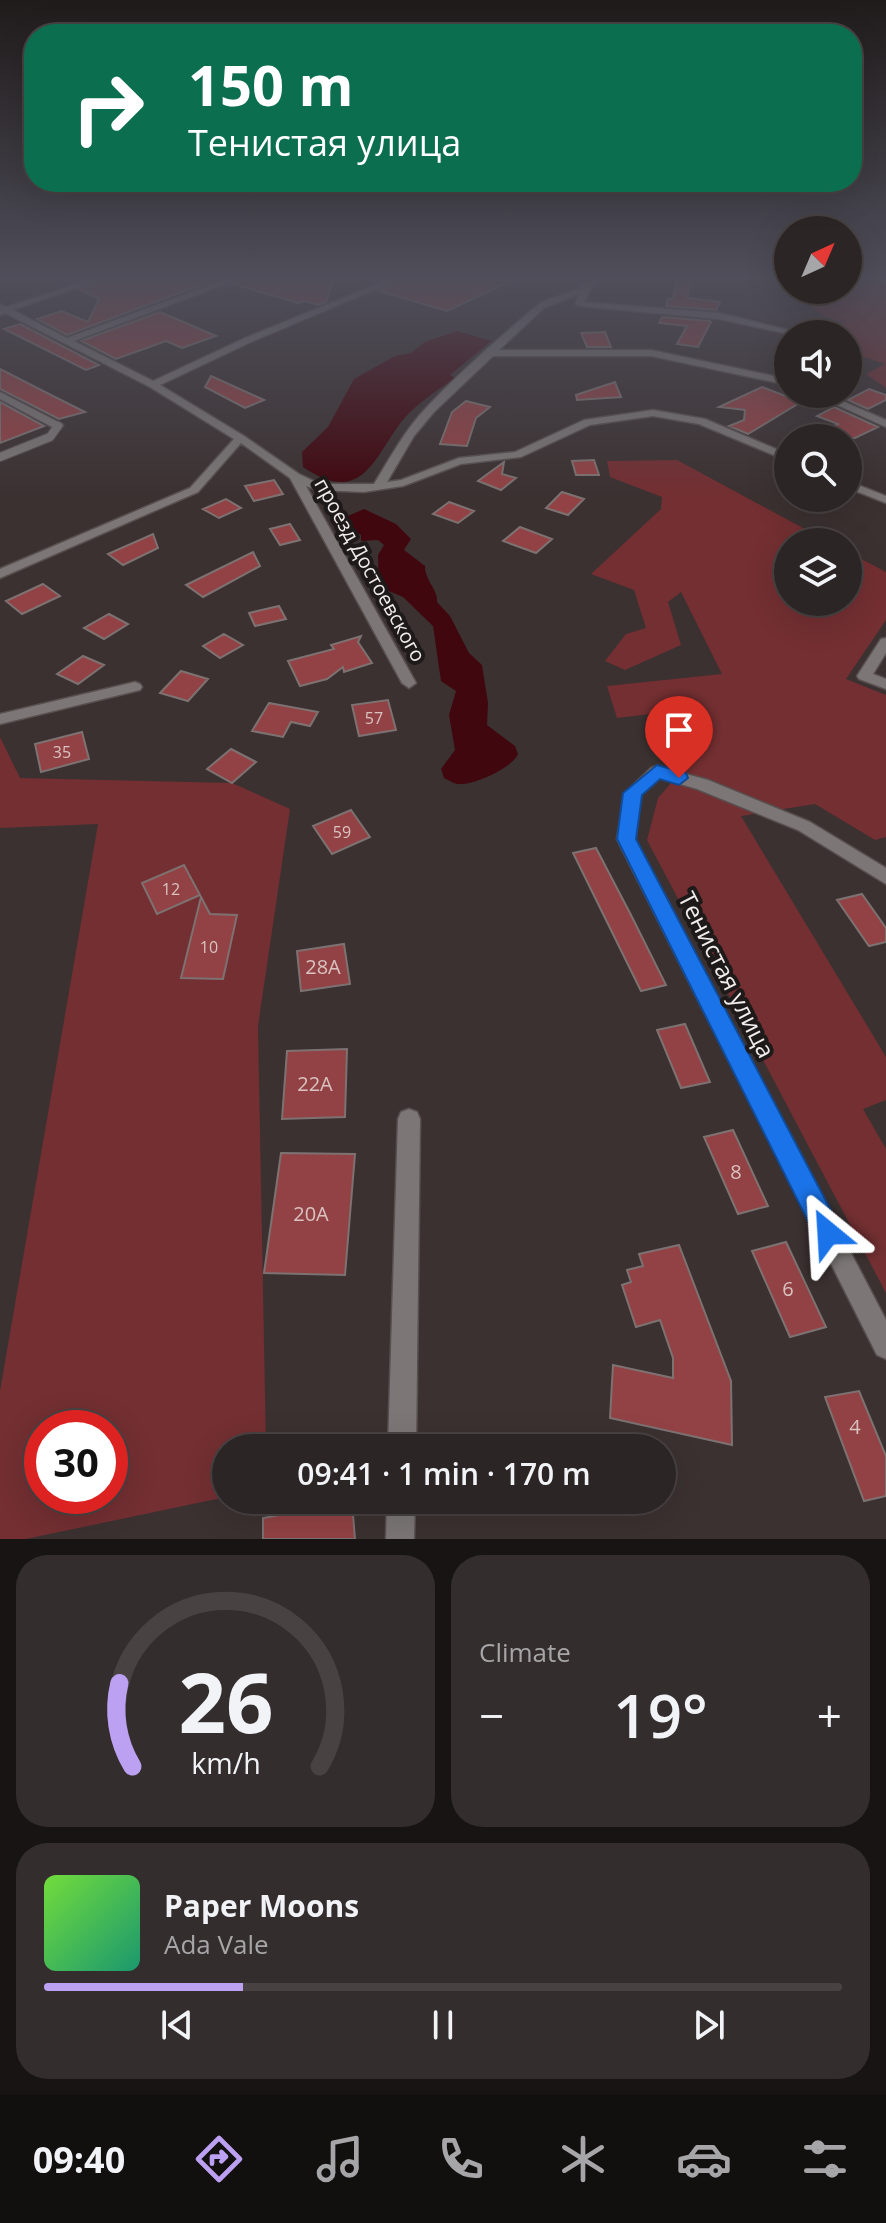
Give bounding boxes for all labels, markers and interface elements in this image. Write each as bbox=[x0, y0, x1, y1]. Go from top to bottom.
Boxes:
text: 150 m bbox=[188, 46, 354, 122]
icon: right bbox=[56, 56, 160, 160]
text: Тенистая улица bbox=[188, 118, 461, 167]
north arrow bbox=[774, 216, 862, 304]
map controls bbox=[774, 216, 862, 616]
button: sound bbox=[774, 320, 862, 408]
button: search bbox=[774, 424, 862, 512]
street label: проезд Достоевского bbox=[309, 473, 432, 667]
button: layers bbox=[774, 528, 862, 616]
pin bbox=[645, 696, 713, 778]
house number: 57 bbox=[365, 707, 383, 729]
icon: arrive bbox=[657, 708, 701, 752]
house number: 35 bbox=[53, 741, 71, 763]
house number: 59 bbox=[333, 821, 351, 843]
house number: 12 bbox=[162, 878, 180, 900]
street label: Тенистая улица bbox=[671, 886, 783, 1063]
house number: 10 bbox=[200, 936, 218, 958]
house number: 28А bbox=[305, 953, 341, 980]
house number: 22А bbox=[297, 1070, 333, 1097]
house number: 8 bbox=[730, 1158, 742, 1185]
position arrow bbox=[786, 1191, 870, 1275]
house number: 20А bbox=[293, 1200, 329, 1227]
house number: 6 bbox=[782, 1275, 794, 1302]
speed limit sign: 30 bbox=[24, 1410, 128, 1514]
house number: 4 bbox=[849, 1413, 861, 1440]
text: 09:41 · 1 min · 170 m bbox=[297, 1453, 591, 1494]
text: Climate bbox=[479, 1634, 571, 1670]
text: 26 bbox=[178, 1644, 273, 1757]
text: 19° bbox=[613, 1674, 708, 1756]
text: − bbox=[479, 1685, 504, 1745]
text: + bbox=[817, 1685, 842, 1745]
text: km/h bbox=[191, 1743, 260, 1782]
text: Paper Moons bbox=[164, 1885, 359, 1926]
text: Ada Vale bbox=[164, 1926, 269, 1962]
icon: previous bbox=[155, 2003, 199, 2047]
icon: pause bbox=[421, 2003, 465, 2047]
icon: next bbox=[687, 2003, 731, 2047]
icon: directions bbox=[191, 2131, 247, 2187]
icon: music bbox=[312, 2131, 368, 2187]
icon: phone bbox=[433, 2131, 489, 2187]
icon: climate bbox=[555, 2131, 611, 2187]
icon: car bbox=[676, 2131, 732, 2187]
icon: filters bbox=[797, 2131, 853, 2187]
text: 09:40 bbox=[33, 2135, 125, 2184]

